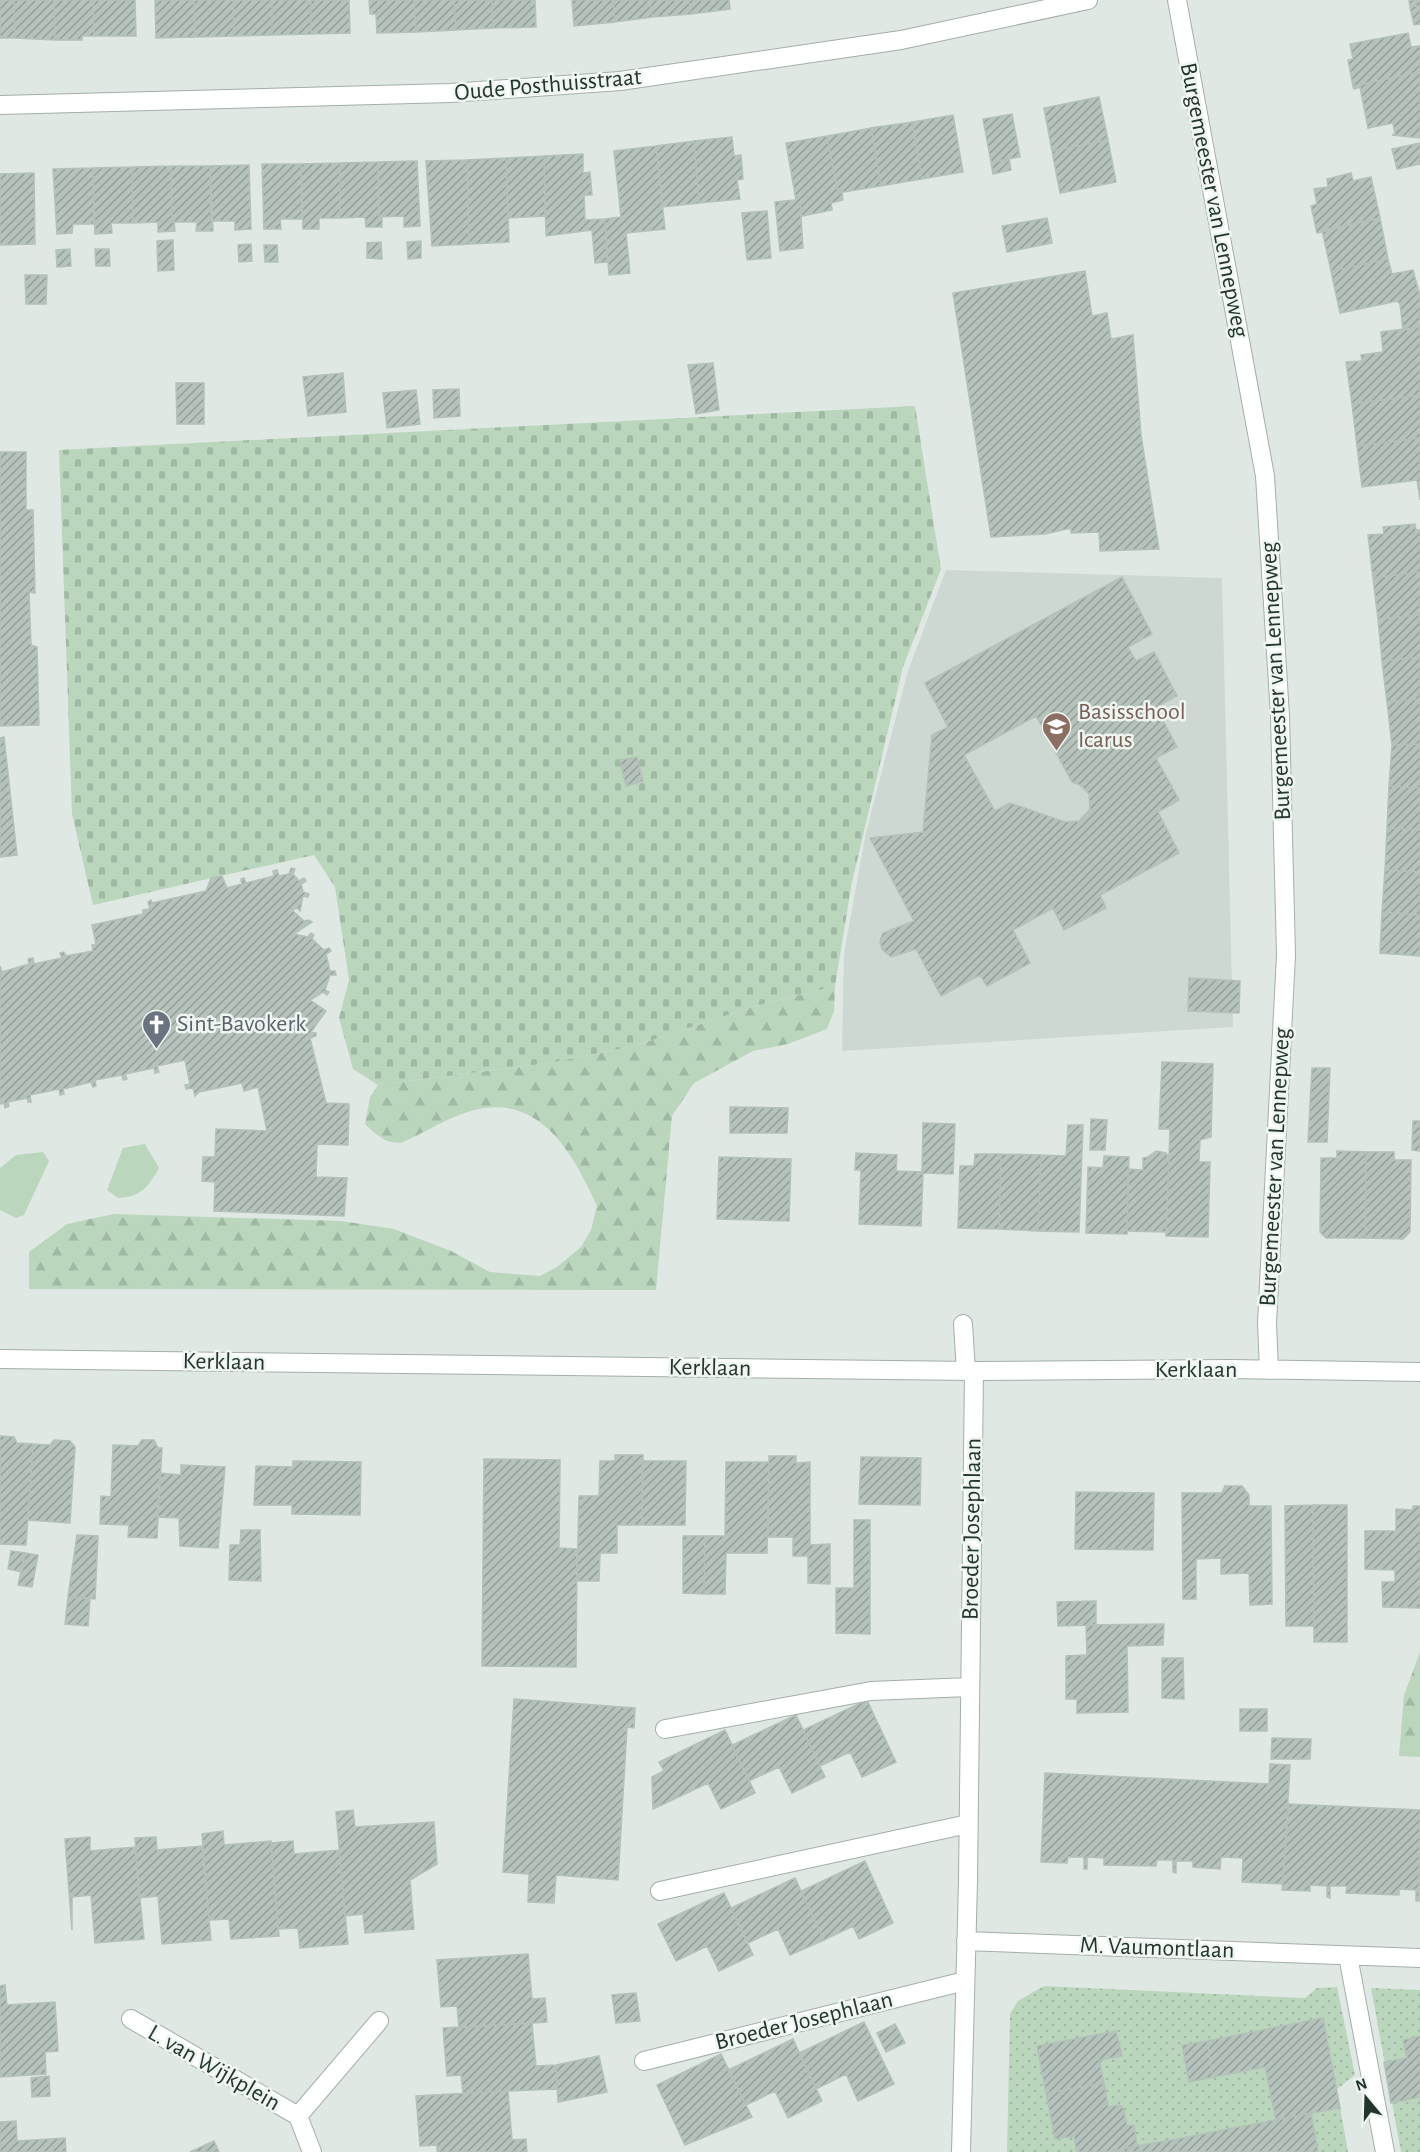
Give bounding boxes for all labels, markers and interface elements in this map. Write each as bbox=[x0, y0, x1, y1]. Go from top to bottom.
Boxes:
street label: Burgemeester van Lennepweg bbox=[1176, 61, 1252, 340]
street label: Oude Posthuisstraat bbox=[453, 65, 643, 105]
street label: Burgemeester van Lennepweg bbox=[1257, 541, 1295, 821]
place label: Basisschool Icarus bbox=[1078, 700, 1186, 752]
school or university icon: Basisschool Icarus bbox=[1041, 710, 1073, 752]
church icon: Sint-Bavokerk bbox=[140, 1008, 172, 1050]
place label: Sint-Bavokerk bbox=[177, 1012, 306, 1036]
street label: Burgemeester van Lennepweg bbox=[1256, 1027, 1294, 1307]
street label: Kerklaan bbox=[182, 1349, 266, 1375]
street label: Kerklaan bbox=[668, 1355, 752, 1381]
street label: Kerklaan bbox=[1155, 1358, 1237, 1382]
street label: Broeder Josephlaan bbox=[958, 1438, 986, 1620]
street label: M. Vaumontlaan bbox=[1079, 1933, 1235, 1963]
street label: Broeder Josephlaan bbox=[713, 1987, 895, 2055]
street label: L. van Wijkplein bbox=[144, 2021, 284, 2115]
north arrow bbox=[1336, 2068, 1396, 2128]
text: N bbox=[1354, 2075, 1369, 2094]

